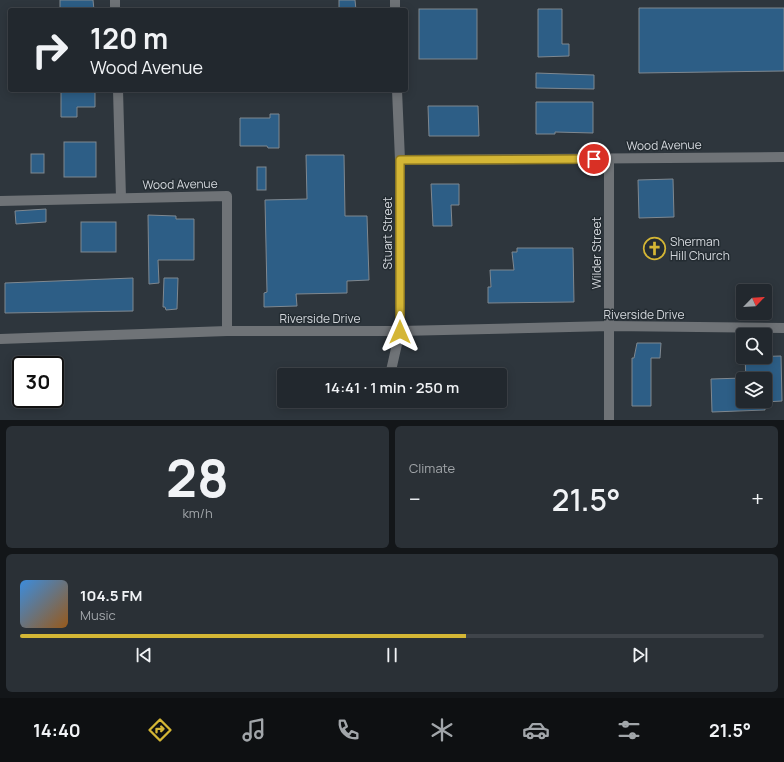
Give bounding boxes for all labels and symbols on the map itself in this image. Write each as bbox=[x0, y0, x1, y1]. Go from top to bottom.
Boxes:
street label: Wood Avenue bbox=[626, 136, 702, 154]
pin bbox=[577, 142, 611, 176]
street label: Wood Avenue bbox=[142, 175, 218, 193]
street label: Stuart Street bbox=[379, 196, 396, 269]
street label: Wilder Street bbox=[588, 216, 605, 289]
place label: Sherman Hill Church bbox=[670, 233, 730, 264]
church icon: Sherman Hill Church bbox=[641, 235, 667, 261]
north arrow bbox=[736, 284, 772, 320]
street label: Riverside Drive bbox=[603, 306, 685, 323]
street label: Riverside Drive bbox=[279, 310, 361, 327]
position arrow bbox=[379, 311, 421, 353]
speed limit sign: 30 bbox=[12, 356, 64, 408]

